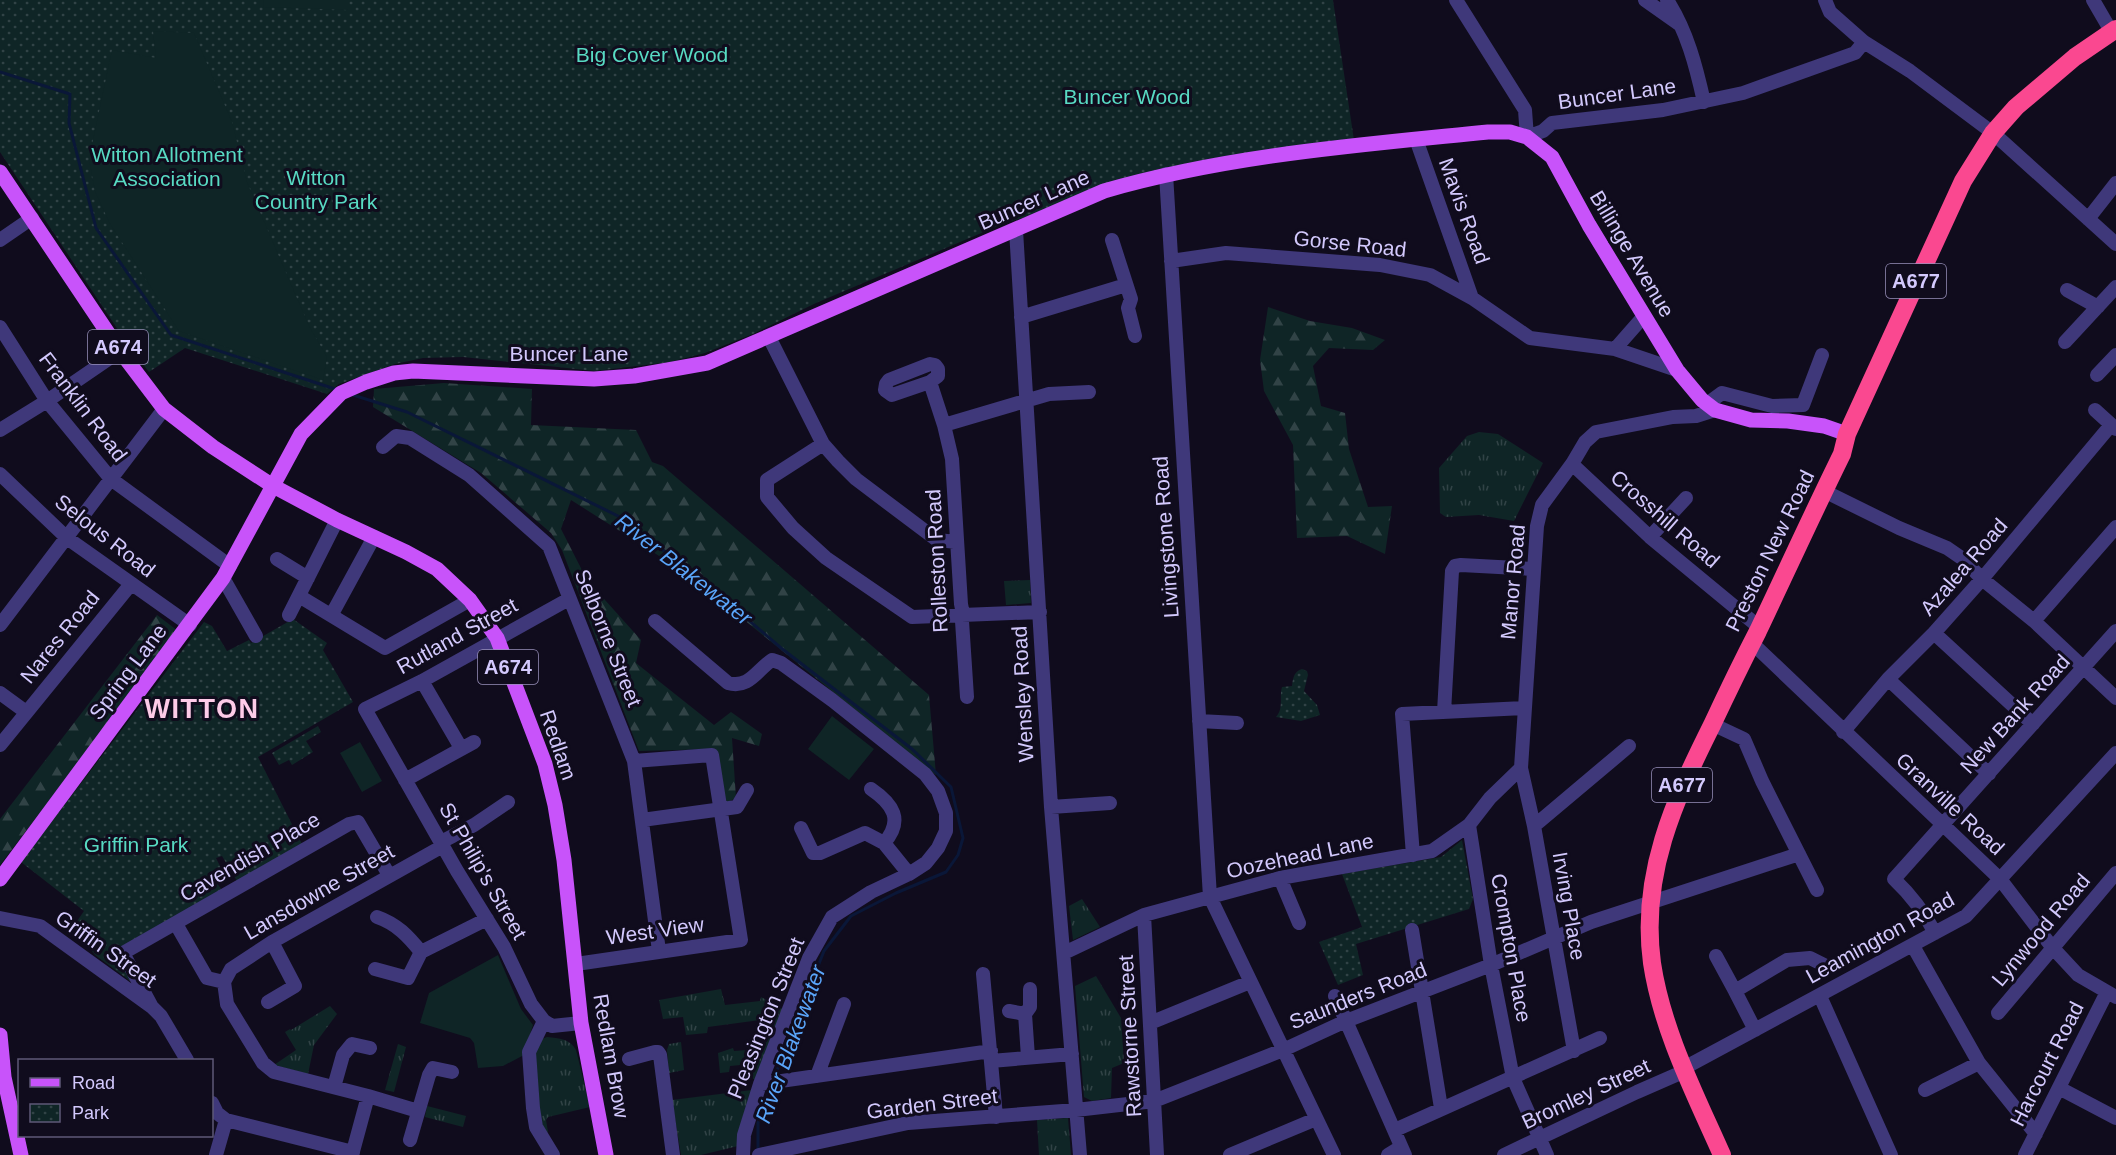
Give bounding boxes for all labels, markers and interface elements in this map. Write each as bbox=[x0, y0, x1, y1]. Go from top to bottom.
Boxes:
park label: Big Cover Wood bbox=[576, 43, 728, 66]
street label: Buncer Lane bbox=[1556, 74, 1677, 113]
park label: Buncer Wood bbox=[1064, 85, 1190, 108]
park label: Witton Allotment Association bbox=[91, 143, 243, 190]
street label: Mavis Road bbox=[1435, 155, 1494, 267]
street label: Buncer Lane bbox=[975, 165, 1093, 234]
park label: Witton Country Park bbox=[255, 166, 378, 213]
street label: Billinge Avenue bbox=[1586, 186, 1679, 321]
street label: Gorse Road bbox=[1293, 226, 1408, 261]
road number: A677 bbox=[1886, 264, 1946, 298]
road number: A674 bbox=[88, 330, 148, 364]
street label: Buncer Lane bbox=[509, 342, 629, 365]
street label: Franklin Road bbox=[35, 348, 132, 466]
street label: Livingstone Road bbox=[1148, 455, 1183, 619]
street label: Crosshill Road bbox=[1606, 465, 1724, 572]
street label: Preston New Road bbox=[1721, 467, 1819, 635]
street label: Rolleston Road bbox=[921, 489, 952, 633]
street label: Selous Road bbox=[51, 490, 160, 582]
water label: River Blakewater bbox=[610, 508, 758, 631]
street label: Azalea Road bbox=[1915, 514, 2012, 620]
street label: Manor Road bbox=[1496, 523, 1529, 641]
street label: Selborne Street bbox=[570, 566, 647, 710]
street label: Nares Road bbox=[15, 586, 104, 687]
street label: Rutland Street bbox=[392, 593, 521, 678]
street label: Spring Lane bbox=[84, 620, 171, 724]
street label: Wensley Road bbox=[1007, 625, 1038, 763]
road number: A674 bbox=[478, 650, 538, 684]
street label: New Bank Road bbox=[1955, 650, 2074, 778]
district label: WITTON bbox=[145, 694, 259, 724]
street label: Redlam bbox=[536, 707, 581, 783]
street label: Granville Road bbox=[1892, 748, 2009, 859]
road number: A677 bbox=[1652, 768, 1712, 802]
street label: St Philip's Street bbox=[435, 799, 532, 943]
street label: Cavendish Place bbox=[176, 807, 324, 906]
street label: Oozehead Lane bbox=[1224, 829, 1375, 882]
park label: Griffin Park bbox=[84, 833, 189, 856]
street label: Lansdowne Street bbox=[240, 839, 398, 944]
street label: Irving Place bbox=[1549, 850, 1590, 962]
street label: Lynwood Road bbox=[1987, 869, 2094, 990]
street label: Crompton Place bbox=[1487, 872, 1536, 1024]
street label: Leamington Road bbox=[1802, 887, 1958, 988]
street label: Griffin Street bbox=[52, 905, 161, 992]
street label: West View bbox=[605, 912, 706, 949]
street label: Pleasington Street bbox=[723, 934, 808, 1102]
street label: Rawstorne Street bbox=[1114, 954, 1145, 1118]
street label: Saunders Road bbox=[1286, 958, 1430, 1034]
water label: River Blakewater bbox=[750, 960, 831, 1127]
street label: Redlam Brow bbox=[589, 992, 634, 1121]
street label: Harcourt Road bbox=[2005, 998, 2088, 1130]
street label: Bromley Street bbox=[1518, 1054, 1654, 1133]
legend bbox=[18, 1059, 213, 1137]
text: Road bbox=[72, 1073, 115, 1093]
street label: Garden Street bbox=[865, 1084, 999, 1123]
text: Park bbox=[72, 1103, 110, 1123]

